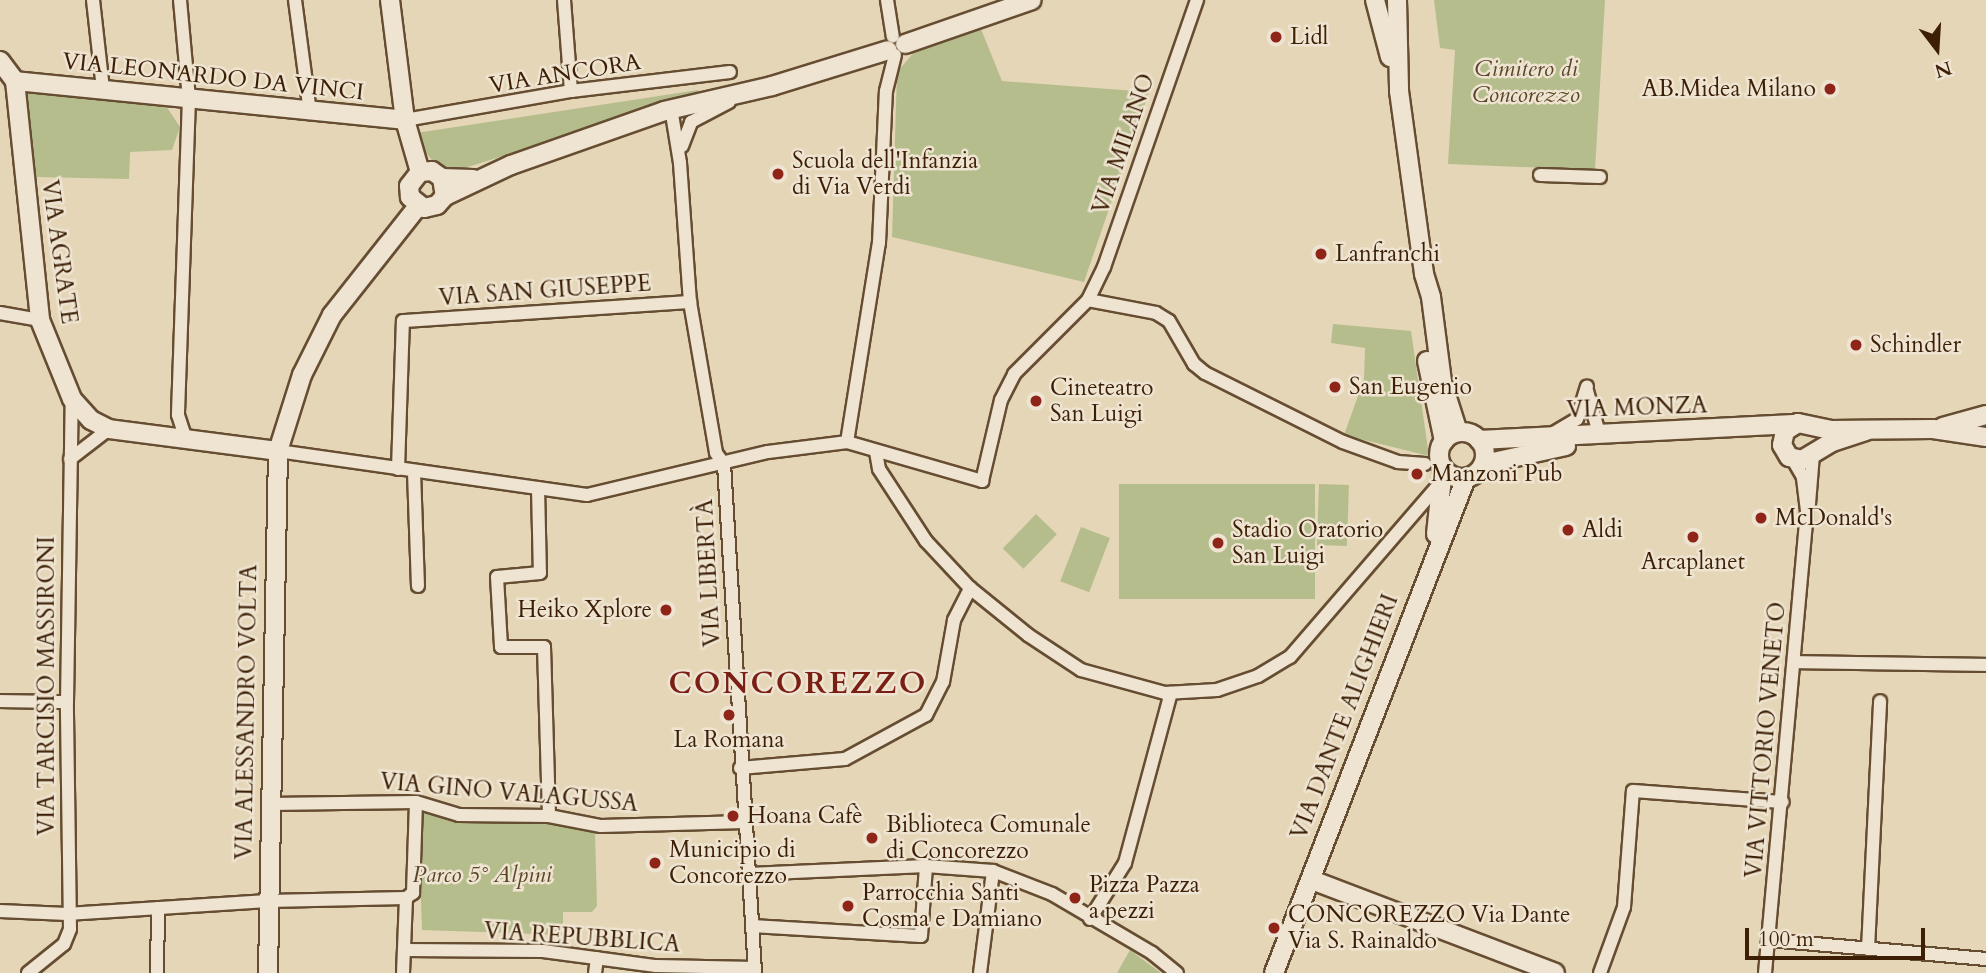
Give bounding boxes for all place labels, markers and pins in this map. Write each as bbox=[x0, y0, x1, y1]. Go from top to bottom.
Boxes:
place label: Lidl bbox=[1290, 23, 1328, 51]
marker: Lidl bbox=[1268, 29, 1284, 45]
place label: AB.Midea Milano bbox=[1642, 75, 1816, 103]
marker: AB.Midea Milano bbox=[1822, 81, 1838, 97]
place label: Scuola dell'Infanzia di Via Verdi bbox=[792, 147, 978, 201]
marker: Scuola dell'Infanzia di Via Verdi bbox=[770, 166, 786, 182]
place label: Lanfranchi bbox=[1335, 240, 1440, 268]
marker: Lanfranchi bbox=[1313, 246, 1329, 262]
place label: Schindler bbox=[1870, 331, 1961, 359]
marker: Schindler bbox=[1848, 337, 1864, 353]
place label: San Eugenio bbox=[1349, 373, 1472, 401]
place label: Cineteatro San Luigi bbox=[1050, 374, 1153, 428]
marker: San Eugenio bbox=[1327, 379, 1343, 395]
marker: Cineteatro San Luigi bbox=[1028, 393, 1044, 409]
place label: Manzoni Pub bbox=[1431, 460, 1563, 488]
marker: Manzoni Pub bbox=[1409, 466, 1425, 482]
place label: McDonald's bbox=[1775, 504, 1892, 532]
marker: McDonald's bbox=[1753, 510, 1769, 526]
place label: Stadio Oratorio San Luigi bbox=[1232, 516, 1383, 570]
place label: Aldi bbox=[1582, 516, 1623, 544]
marker: Aldi bbox=[1560, 522, 1576, 538]
marker: Arcaplanet bbox=[1685, 529, 1701, 545]
marker: Stadio Oratorio San Luigi bbox=[1210, 535, 1226, 551]
place label: Arcaplanet bbox=[1641, 548, 1745, 576]
place label: Heiko Xplore bbox=[517, 596, 652, 624]
marker: Heiko Xplore bbox=[658, 602, 674, 618]
marker: La Romana bbox=[721, 707, 737, 723]
place label: La Romana bbox=[674, 726, 784, 754]
place label: Hoana Cafè bbox=[747, 802, 863, 830]
marker: Hoana Cafè bbox=[725, 808, 741, 824]
place label: Biblioteca Comunale di Concorezzo bbox=[886, 811, 1091, 865]
marker: Biblioteca Comunale di Concorezzo bbox=[864, 830, 880, 846]
place label: Municipio di Concorezzo bbox=[669, 836, 796, 890]
marker: Municipio di Concorezzo bbox=[647, 855, 663, 871]
place label: Pizza Pazza a pezzi bbox=[1089, 871, 1200, 925]
place label: Parrocchia Santi Cosma e Damiano bbox=[862, 879, 1042, 933]
marker: Pizza Pazza a pezzi bbox=[1067, 890, 1083, 906]
marker: Parrocchia Santi Cosma e Damiano bbox=[840, 898, 856, 914]
place label: CONCOREZZO Via Dante Via S. Rainaldo bbox=[1288, 901, 1570, 955]
marker: CONCOREZZO Via Dante Via S. Rainaldo bbox=[1266, 920, 1282, 936]

